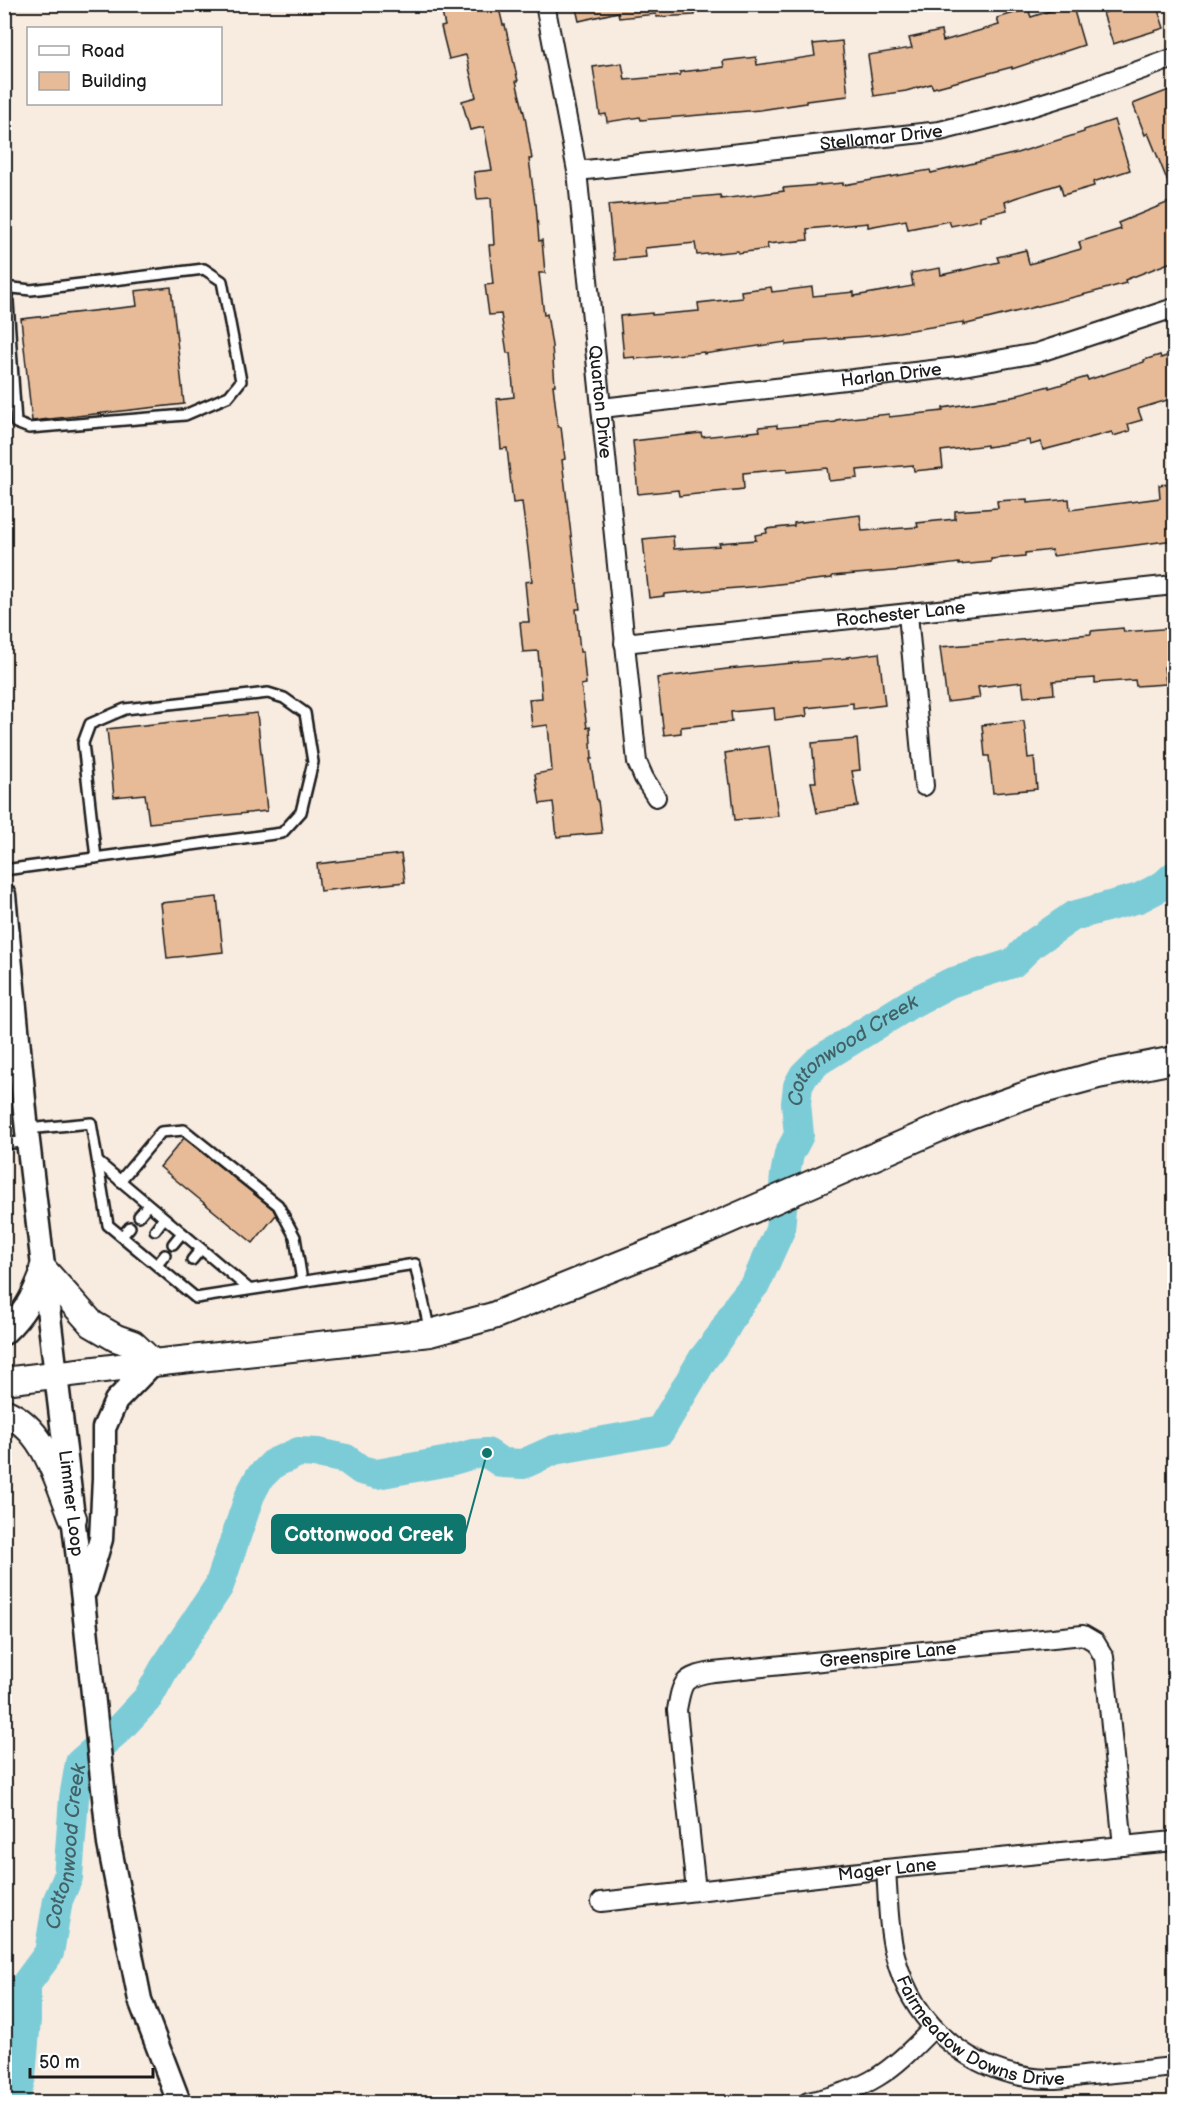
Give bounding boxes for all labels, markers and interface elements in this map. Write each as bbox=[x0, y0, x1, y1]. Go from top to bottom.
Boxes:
legend bbox=[27, 27, 222, 105]
text: Road bbox=[81, 41, 125, 62]
text: Building bbox=[81, 71, 147, 92]
street label: Stellamar Drive bbox=[819, 120, 944, 155]
street label: Quarton Drive bbox=[584, 344, 617, 460]
street label: Harlan Drive bbox=[840, 358, 943, 391]
street label: Rochester Lane bbox=[835, 597, 967, 631]
water label: Cottonwood Creek bbox=[784, 989, 923, 1108]
street label: Limmer Loop bbox=[55, 1449, 88, 1558]
callout: Cottonwood Creek bbox=[272, 1515, 465, 1553]
text: Cottonwood Creek bbox=[284, 1523, 454, 1547]
street label: Greenspire Lane bbox=[819, 1637, 958, 1672]
water label: Cottonwood Creek bbox=[41, 1761, 92, 1931]
street label: Mager Lane bbox=[837, 1854, 938, 1885]
street label: Fairmeadow Downs Drive bbox=[892, 1972, 1066, 2090]
scale bar bbox=[30, 2041, 153, 2079]
text: 50 m bbox=[39, 2052, 80, 2073]

